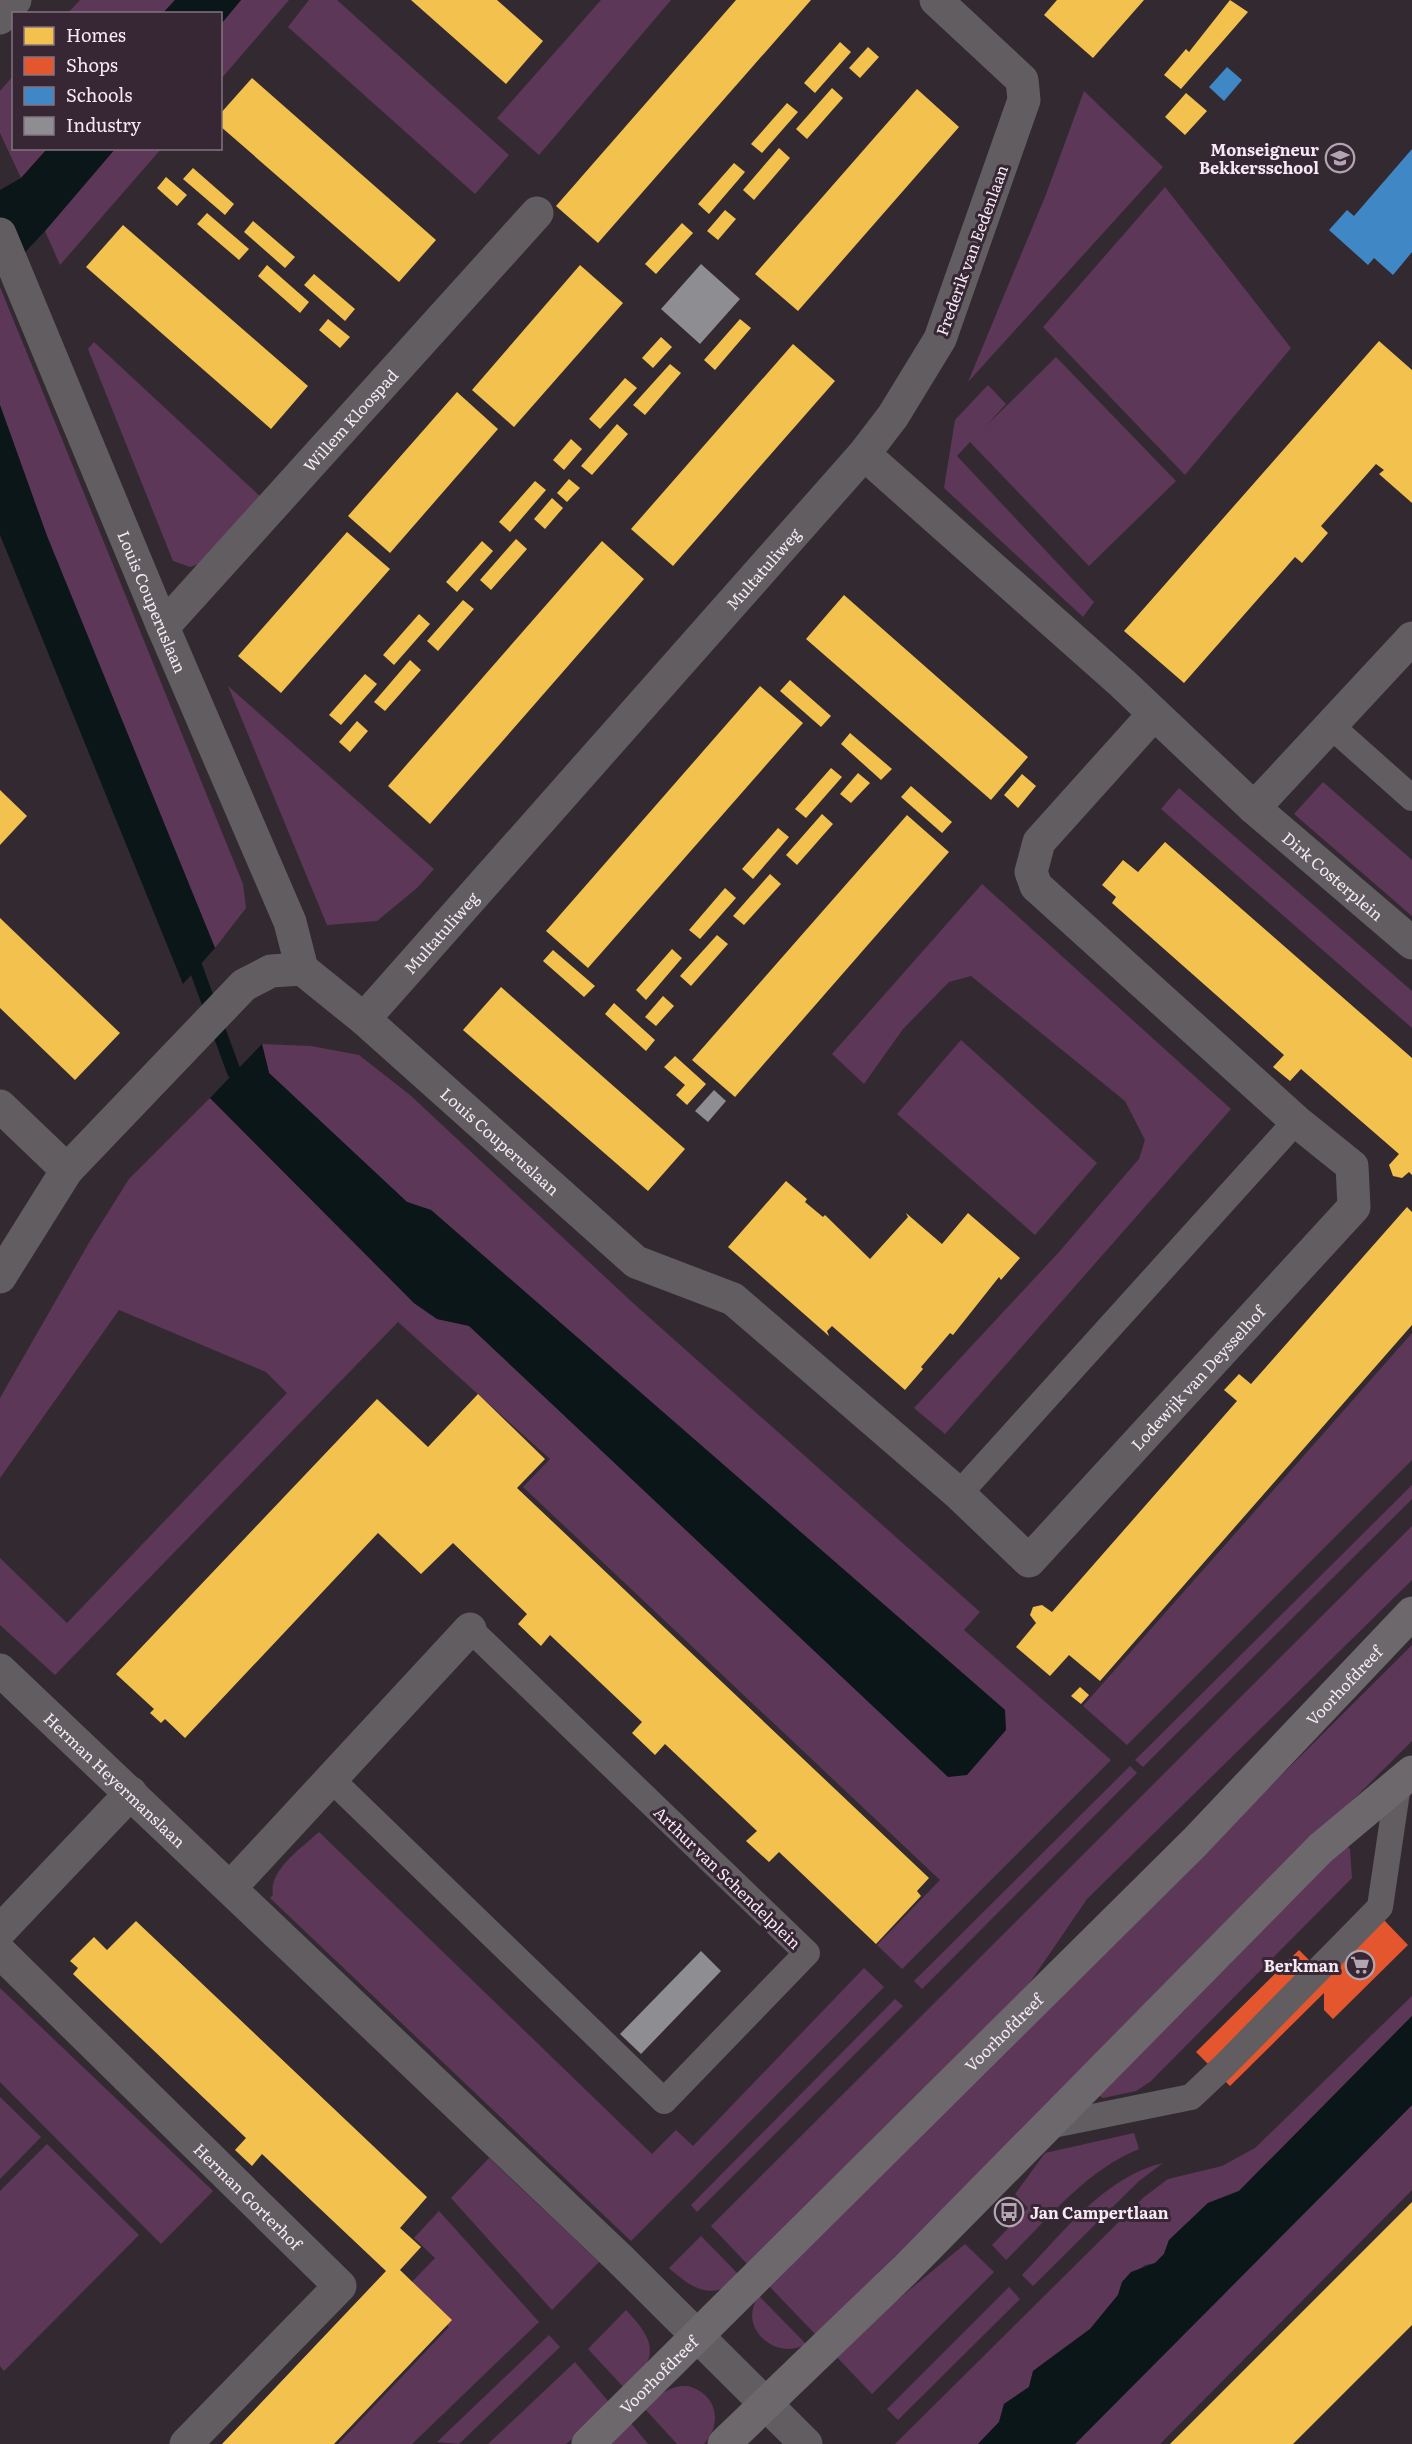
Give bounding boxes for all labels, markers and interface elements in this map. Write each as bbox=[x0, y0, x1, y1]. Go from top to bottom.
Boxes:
legend bbox=[12, 12, 222, 150]
text: Homes bbox=[66, 21, 126, 48]
text: Shops bbox=[66, 51, 118, 78]
text: Schools bbox=[66, 81, 132, 108]
text: Industry bbox=[66, 111, 142, 138]
place label: Monseigneur Bekkersschool bbox=[1199, 137, 1319, 179]
school or university icon: Monseigneur Bekkersschool bbox=[1324, 142, 1356, 174]
street label: Frederik van Eedenlaan bbox=[929, 161, 1013, 339]
street label: Willem Kloospad bbox=[297, 363, 403, 477]
street label: Multatuliweg bbox=[720, 522, 806, 615]
street label: Louis Couperuslaan bbox=[112, 527, 193, 677]
street label: Dirk Costerplein bbox=[1277, 826, 1389, 926]
street label: Multatuliweg bbox=[398, 886, 484, 979]
street label: Louis Couperuslaan bbox=[436, 1081, 565, 1201]
street label: Lodewijk van Deysselhof bbox=[1125, 1299, 1271, 1455]
street label: Voorhofdreef bbox=[1300, 1639, 1389, 1730]
street label: Herman Heyermanslaan bbox=[39, 1706, 192, 1853]
street label: Arthur van Schendelplein bbox=[649, 1800, 807, 1954]
supermarket icon: Berkman bbox=[1344, 1949, 1376, 1981]
place label: Berkman bbox=[1264, 1953, 1339, 1977]
street label: Voorhofdreef bbox=[959, 1986, 1049, 2076]
street label: Herman Gorterhof bbox=[189, 2137, 309, 2256]
bus stop icon: Jan Campertlaan bbox=[993, 2196, 1025, 2228]
place label: Jan Campertlaan bbox=[1030, 2200, 1169, 2224]
street label: Voorhofdreef bbox=[614, 2329, 704, 2419]

